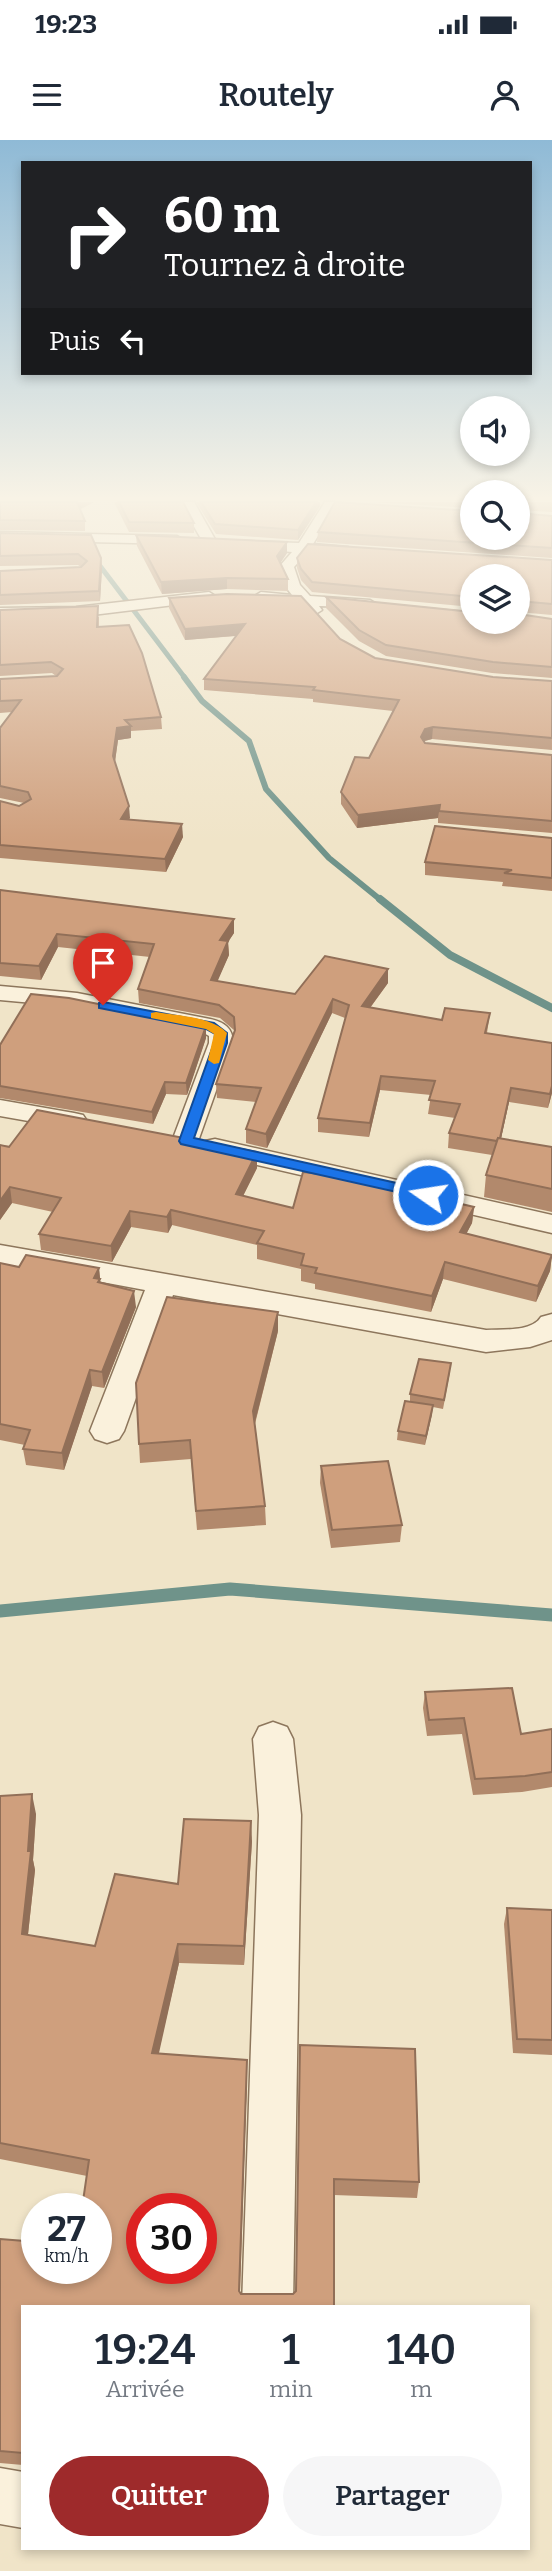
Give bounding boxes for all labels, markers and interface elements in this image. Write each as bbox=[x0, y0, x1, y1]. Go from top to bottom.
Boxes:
text: 19:23 bbox=[35, 9, 97, 40]
icon: menu bbox=[28, 76, 66, 114]
text: Routely bbox=[218, 76, 334, 114]
icon: person bbox=[486, 76, 524, 114]
text: 60 m bbox=[164, 186, 280, 245]
icon: right bbox=[49, 189, 140, 280]
text: Tournez à droite bbox=[164, 246, 406, 284]
icon: left bbox=[114, 322, 152, 360]
text: Puis bbox=[49, 326, 100, 357]
map controls bbox=[460, 396, 530, 634]
button: sound bbox=[460, 396, 530, 466]
button: search bbox=[460, 480, 530, 550]
button: layers bbox=[460, 564, 530, 634]
pin bbox=[73, 933, 133, 1005]
icon: arrive bbox=[84, 944, 122, 982]
position arrow bbox=[391, 1158, 465, 1232]
speed limit sign: 30 bbox=[126, 2193, 217, 2284]
text: 27 bbox=[47, 2208, 86, 2250]
text: km/h bbox=[44, 2245, 89, 2267]
text: 19:24 bbox=[95, 2325, 195, 2375]
text: 1 bbox=[282, 2325, 300, 2375]
text: 140 bbox=[386, 2325, 456, 2375]
text: Arrivée bbox=[106, 2375, 185, 2403]
text: min bbox=[269, 2375, 313, 2403]
text: m bbox=[410, 2375, 432, 2403]
button: Quitter bbox=[49, 2456, 269, 2536]
button: Partager bbox=[283, 2456, 502, 2536]

